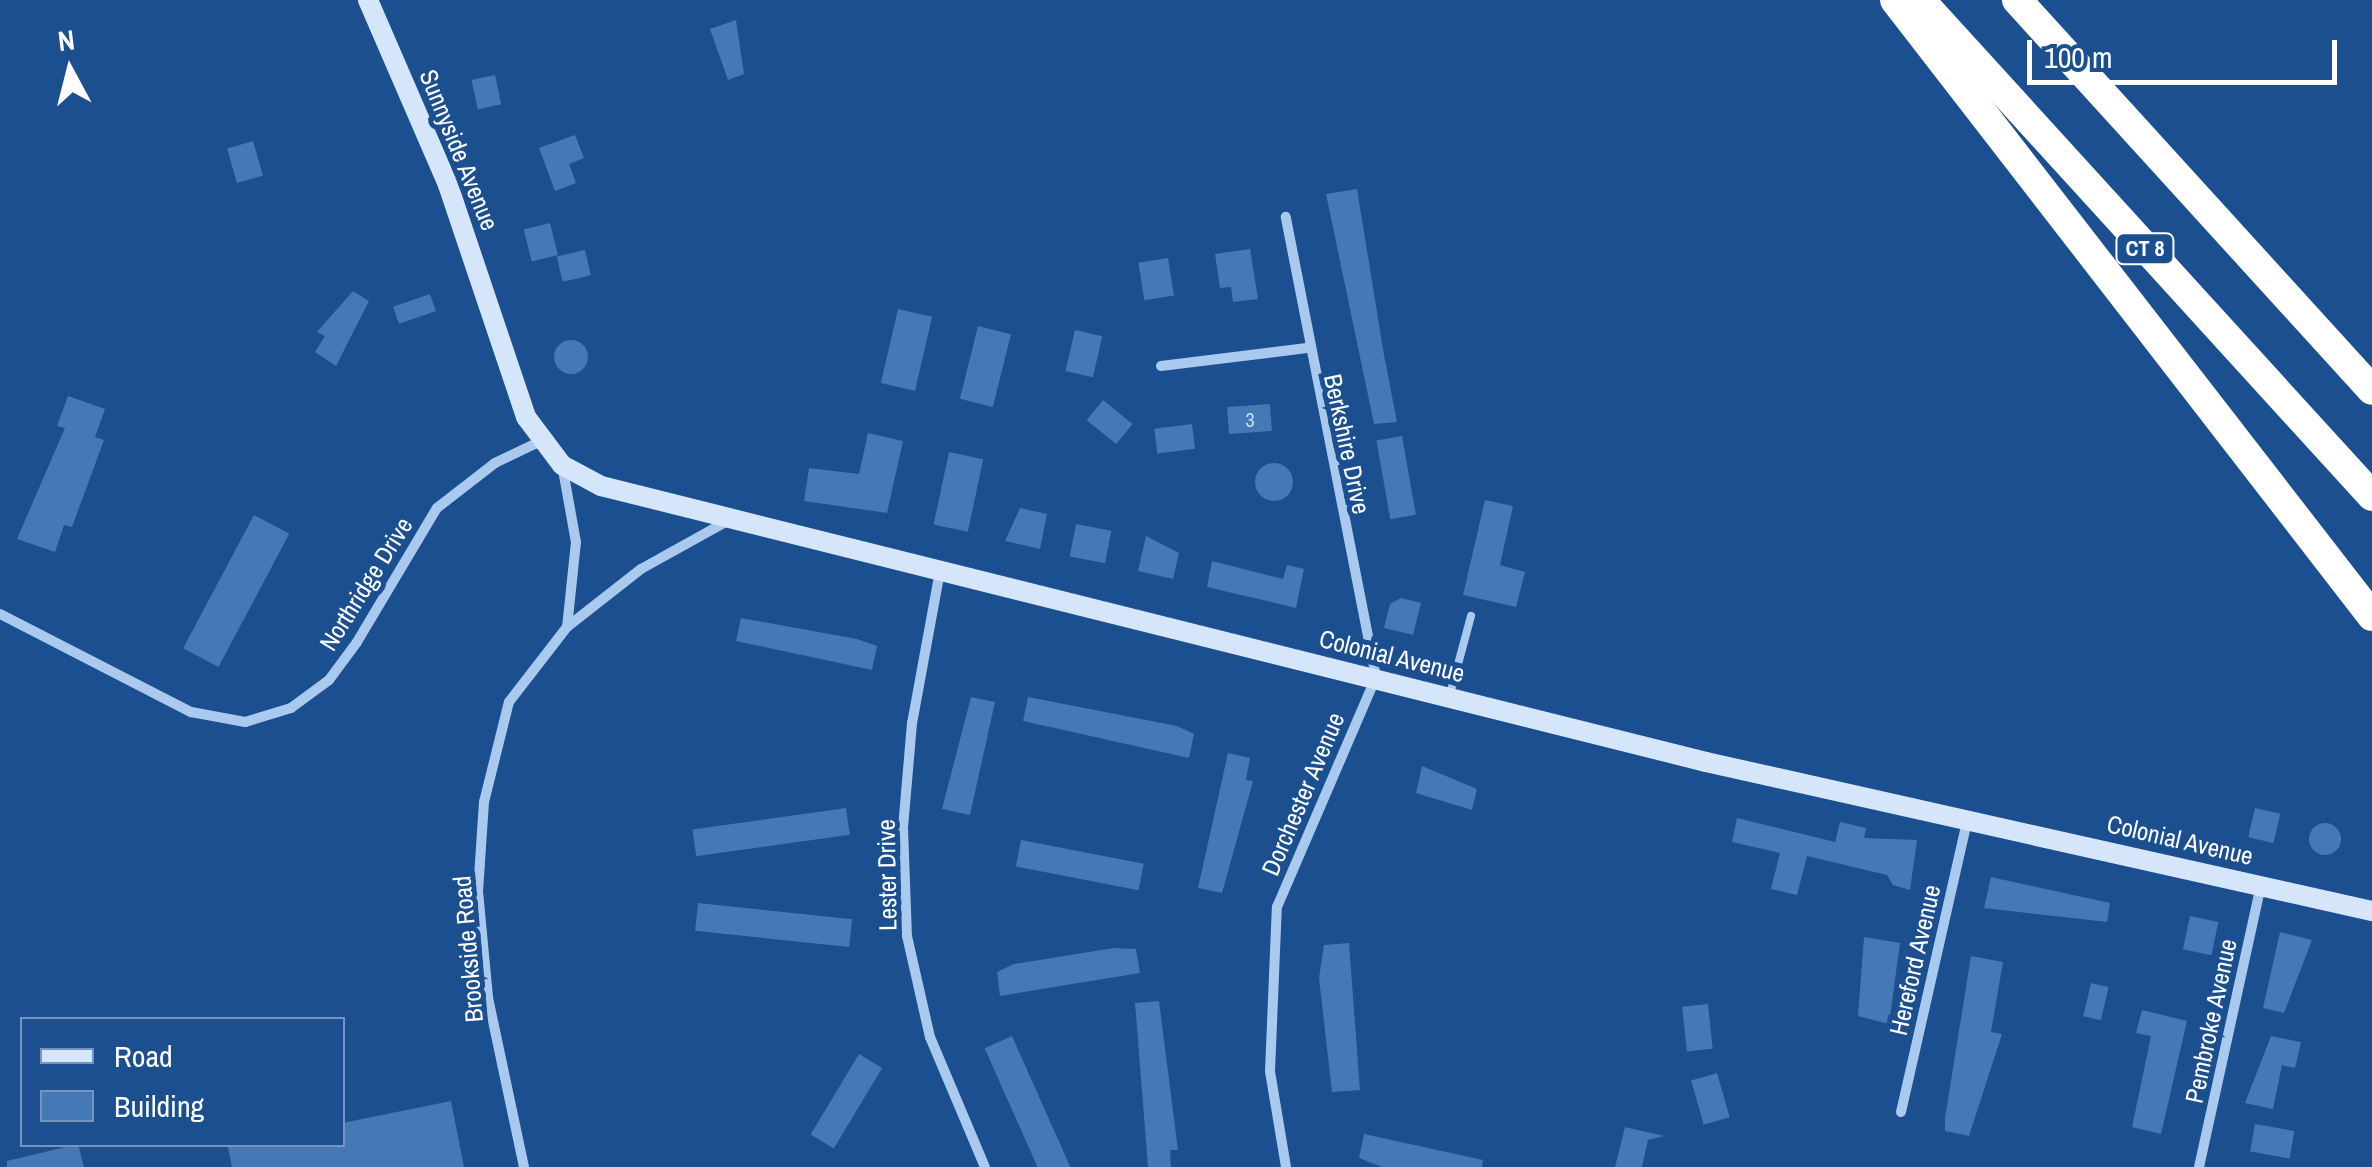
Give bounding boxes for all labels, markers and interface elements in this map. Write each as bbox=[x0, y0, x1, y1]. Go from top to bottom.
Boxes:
north arrow bbox=[20, 20, 120, 120]
text: N bbox=[56, 20, 77, 60]
scale bar bbox=[2032, 20, 2342, 82]
text: 100 m bbox=[2044, 37, 2112, 77]
street label: Sunnyside Avenue bbox=[413, 65, 505, 235]
road number: CT 8 bbox=[2115, 232, 2175, 266]
street label: Berkshire Drive bbox=[1318, 371, 1376, 517]
house number: 3 bbox=[1245, 407, 1255, 431]
street label: Northridge Drive bbox=[313, 512, 419, 656]
street label: Colonial Avenue bbox=[1316, 623, 1468, 689]
street label: Dorchester Avenue bbox=[1255, 708, 1351, 880]
street label: Colonial Avenue bbox=[2104, 809, 2256, 871]
street label: Lester Drive bbox=[871, 819, 903, 931]
street label: Brookside Road bbox=[447, 874, 489, 1024]
street label: Hereford Avenue bbox=[1883, 881, 1947, 1039]
street label: Pembroke Avenue bbox=[2179, 936, 2243, 1106]
legend bbox=[20, 1017, 345, 1147]
text: Road bbox=[114, 1036, 173, 1076]
text: Building bbox=[114, 1086, 204, 1126]

